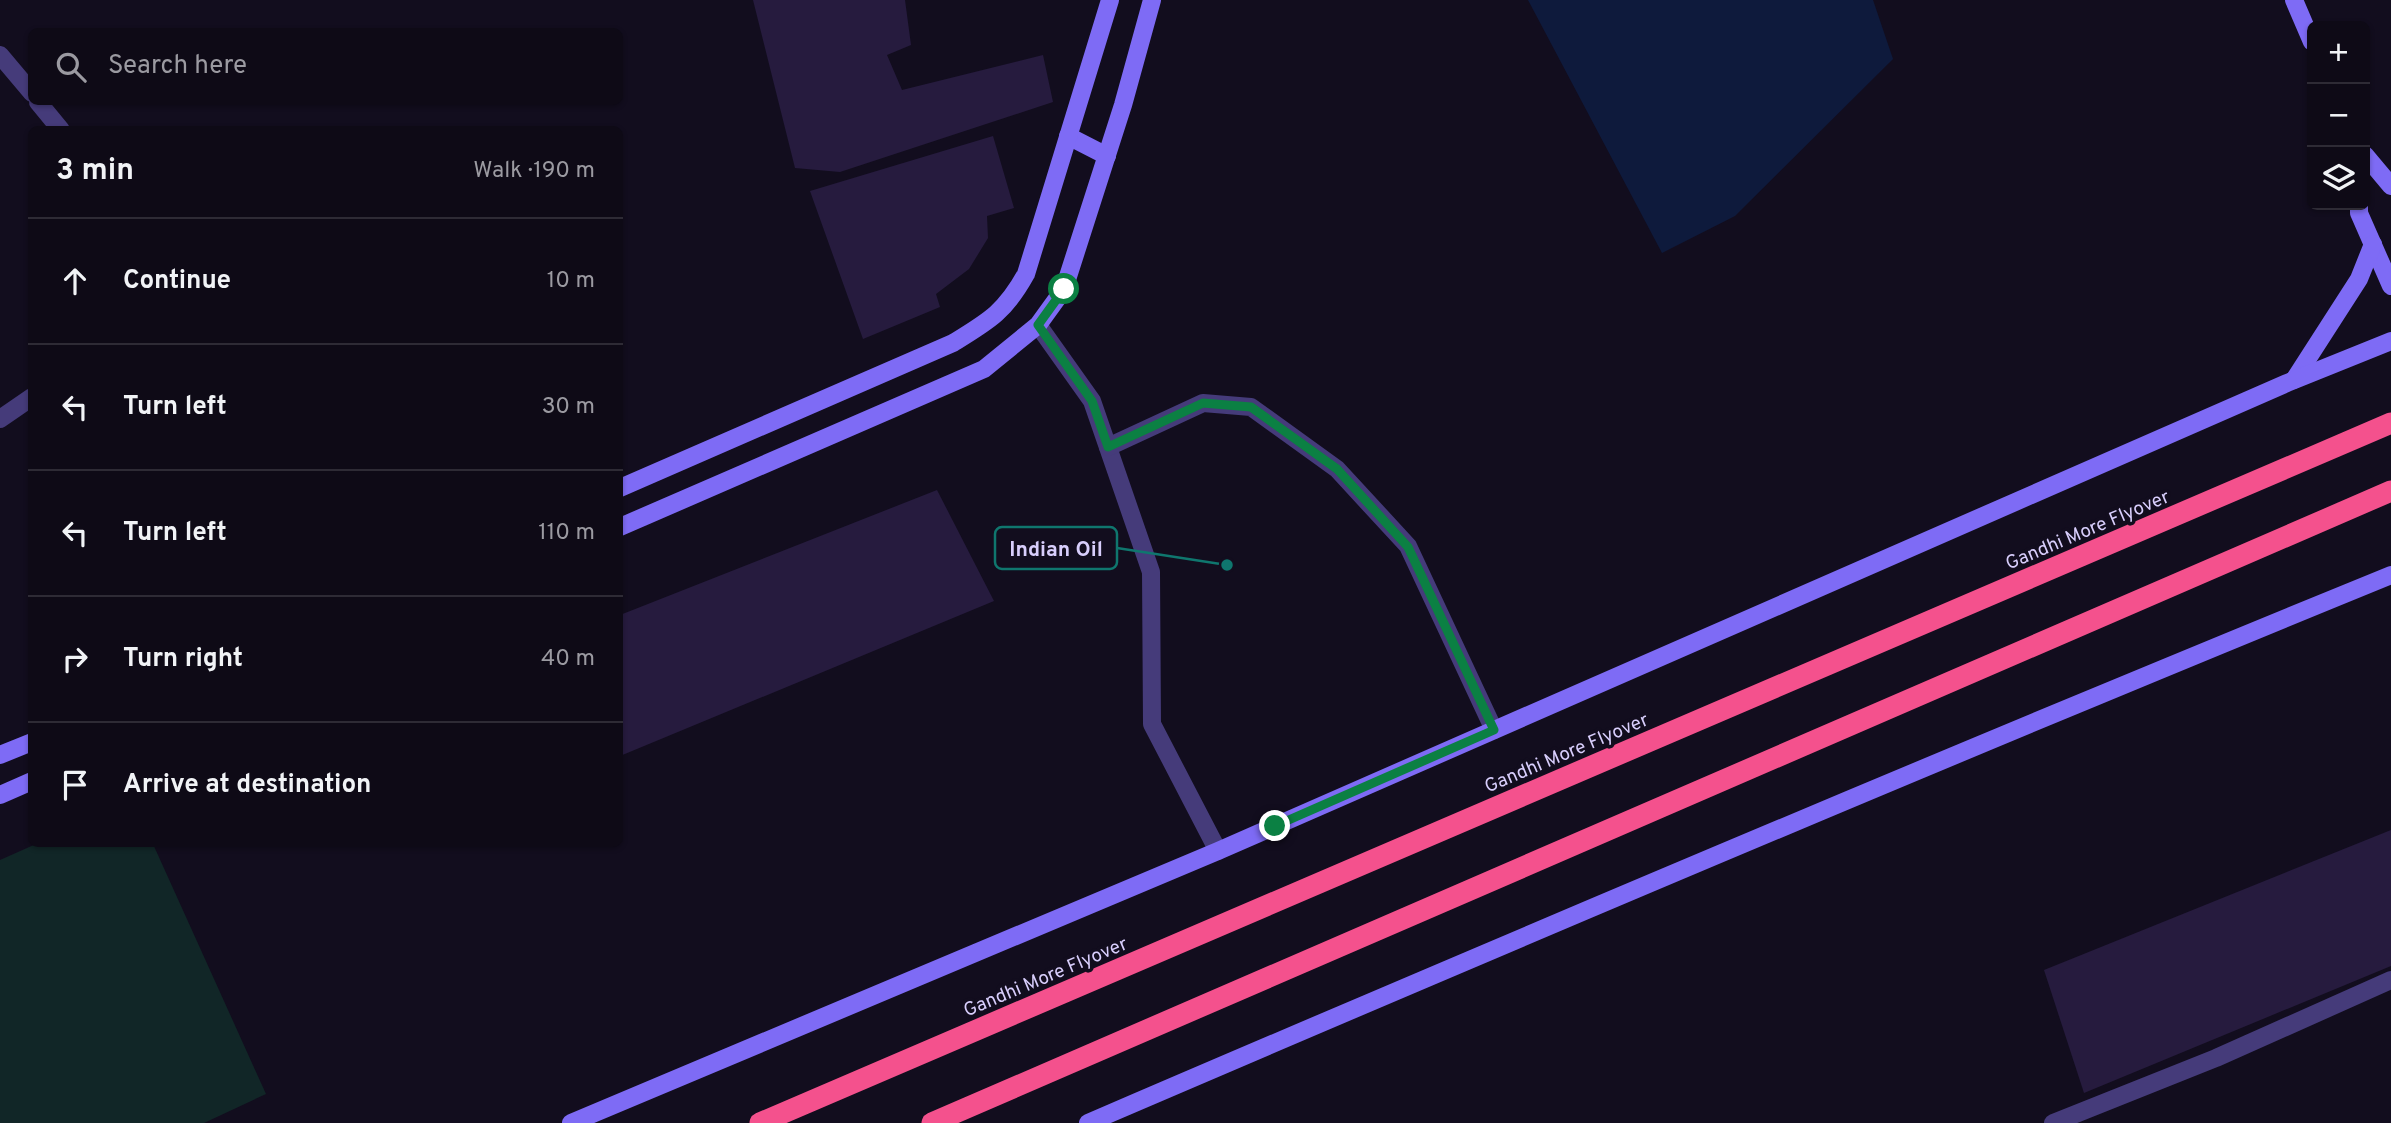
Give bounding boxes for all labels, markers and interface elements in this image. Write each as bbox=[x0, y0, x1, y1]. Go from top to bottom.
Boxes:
map controls bbox=[2307, 21, 2370, 210]
button: + bbox=[2307, 21, 2370, 84]
search box bbox=[28, 28, 623, 105]
icon: search bbox=[52, 48, 90, 86]
text: Search here bbox=[108, 50, 247, 83]
button: − bbox=[2307, 84, 2370, 147]
button: layers bbox=[2307, 147, 2370, 210]
text: 3 min bbox=[56, 153, 134, 190]
text: Walk · 190 m bbox=[473, 157, 595, 186]
icon: ahead bbox=[56, 262, 94, 300]
text: Continue bbox=[123, 265, 231, 298]
text: 10 m bbox=[547, 267, 595, 296]
route start bbox=[1048, 273, 1079, 304]
icon: left bbox=[56, 388, 94, 426]
text: Turn left bbox=[123, 391, 227, 424]
text: 30 m bbox=[542, 393, 595, 422]
street label: Gandhi More Flyover bbox=[2002, 485, 2174, 576]
icon: left bbox=[56, 514, 94, 552]
text: Turn left bbox=[123, 517, 227, 550]
text: 110 m bbox=[538, 519, 595, 548]
callout: Indian Oil bbox=[995, 527, 1117, 569]
text: Indian Oil bbox=[1009, 537, 1103, 564]
icon: right bbox=[56, 640, 94, 678]
text: Turn right bbox=[123, 643, 243, 676]
text: 40 m bbox=[541, 645, 595, 674]
street label: Gandhi More Flyover bbox=[1481, 708, 1653, 799]
icon: arrive bbox=[56, 766, 94, 804]
text: Arrive at destination bbox=[123, 769, 371, 802]
route end bbox=[1259, 810, 1290, 841]
street label: Gandhi More Flyover bbox=[960, 932, 1132, 1023]

